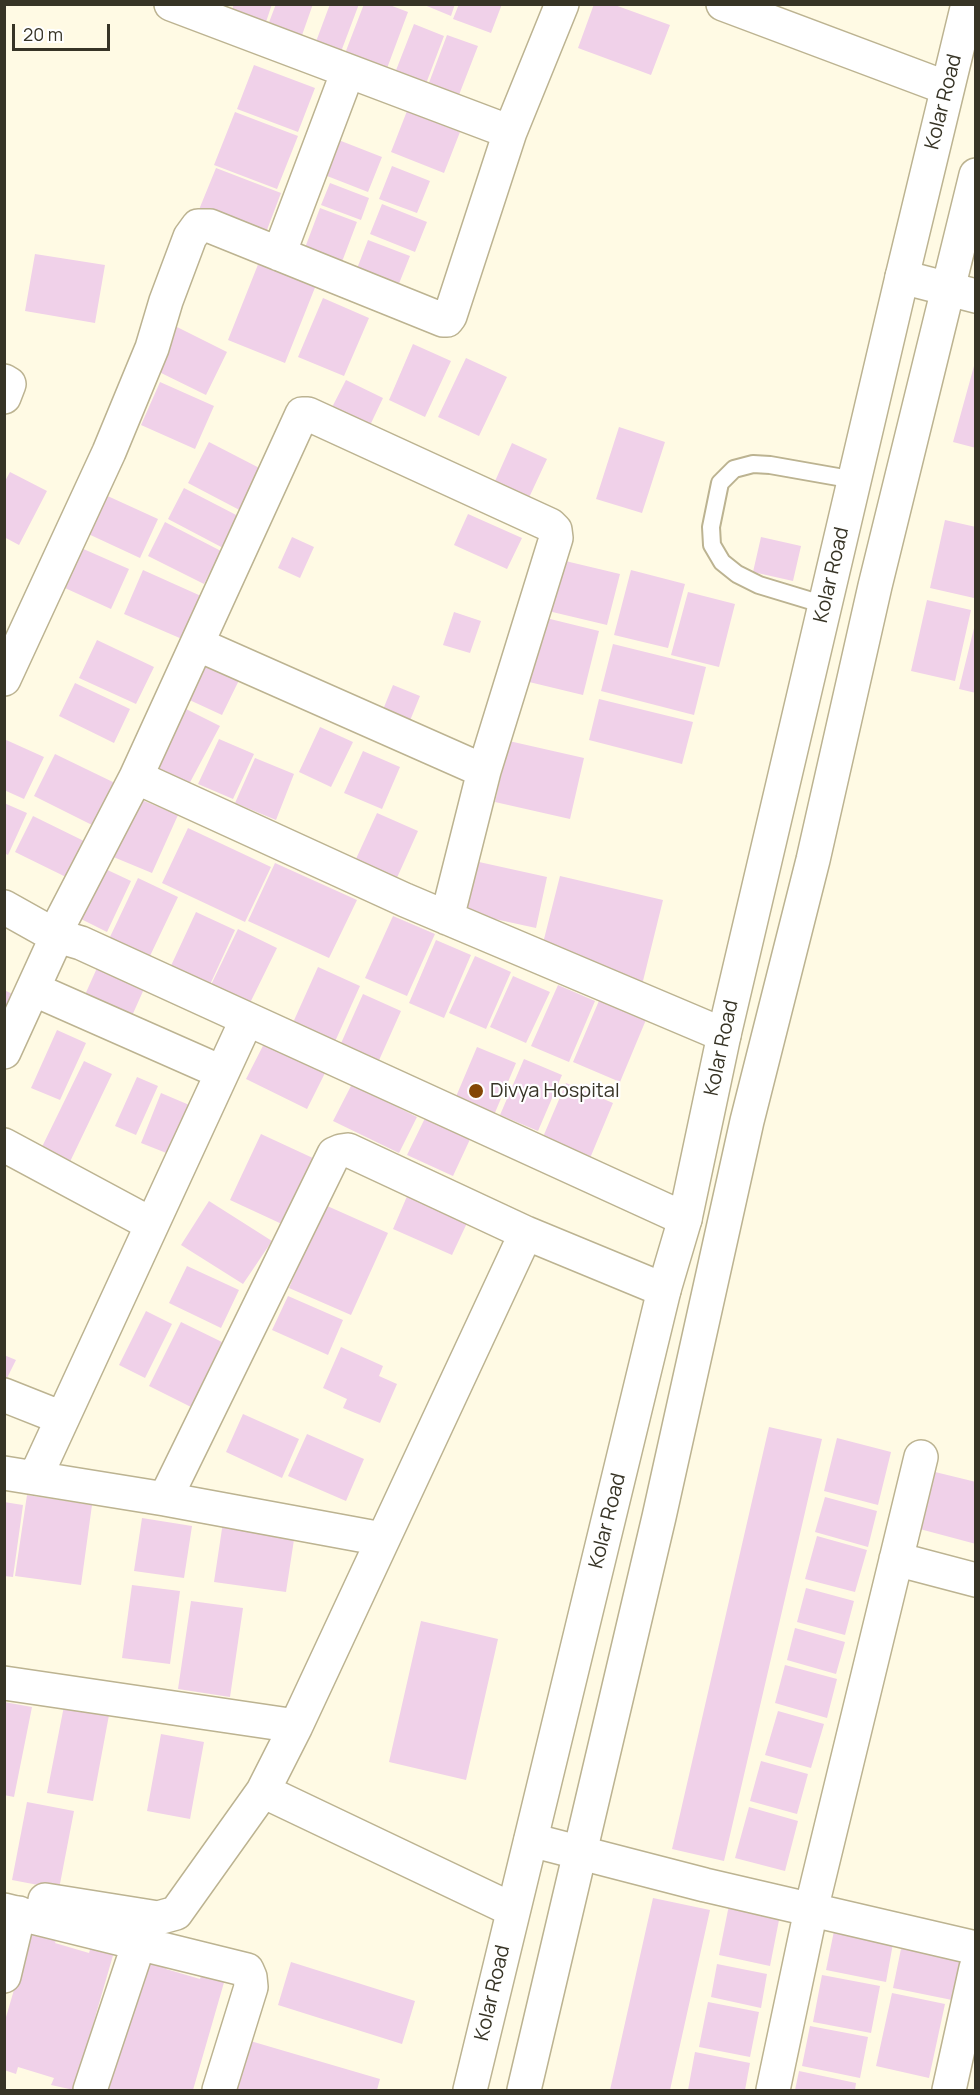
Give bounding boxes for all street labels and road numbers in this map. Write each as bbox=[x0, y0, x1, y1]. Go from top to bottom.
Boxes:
street label: Kolar Road bbox=[921, 52, 967, 152]
street label: Kolar Road bbox=[809, 525, 855, 625]
street label: Kolar Road bbox=[700, 998, 744, 1098]
street label: Kolar Road bbox=[585, 1471, 631, 1571]
street label: Kolar Road bbox=[470, 1943, 516, 2043]

